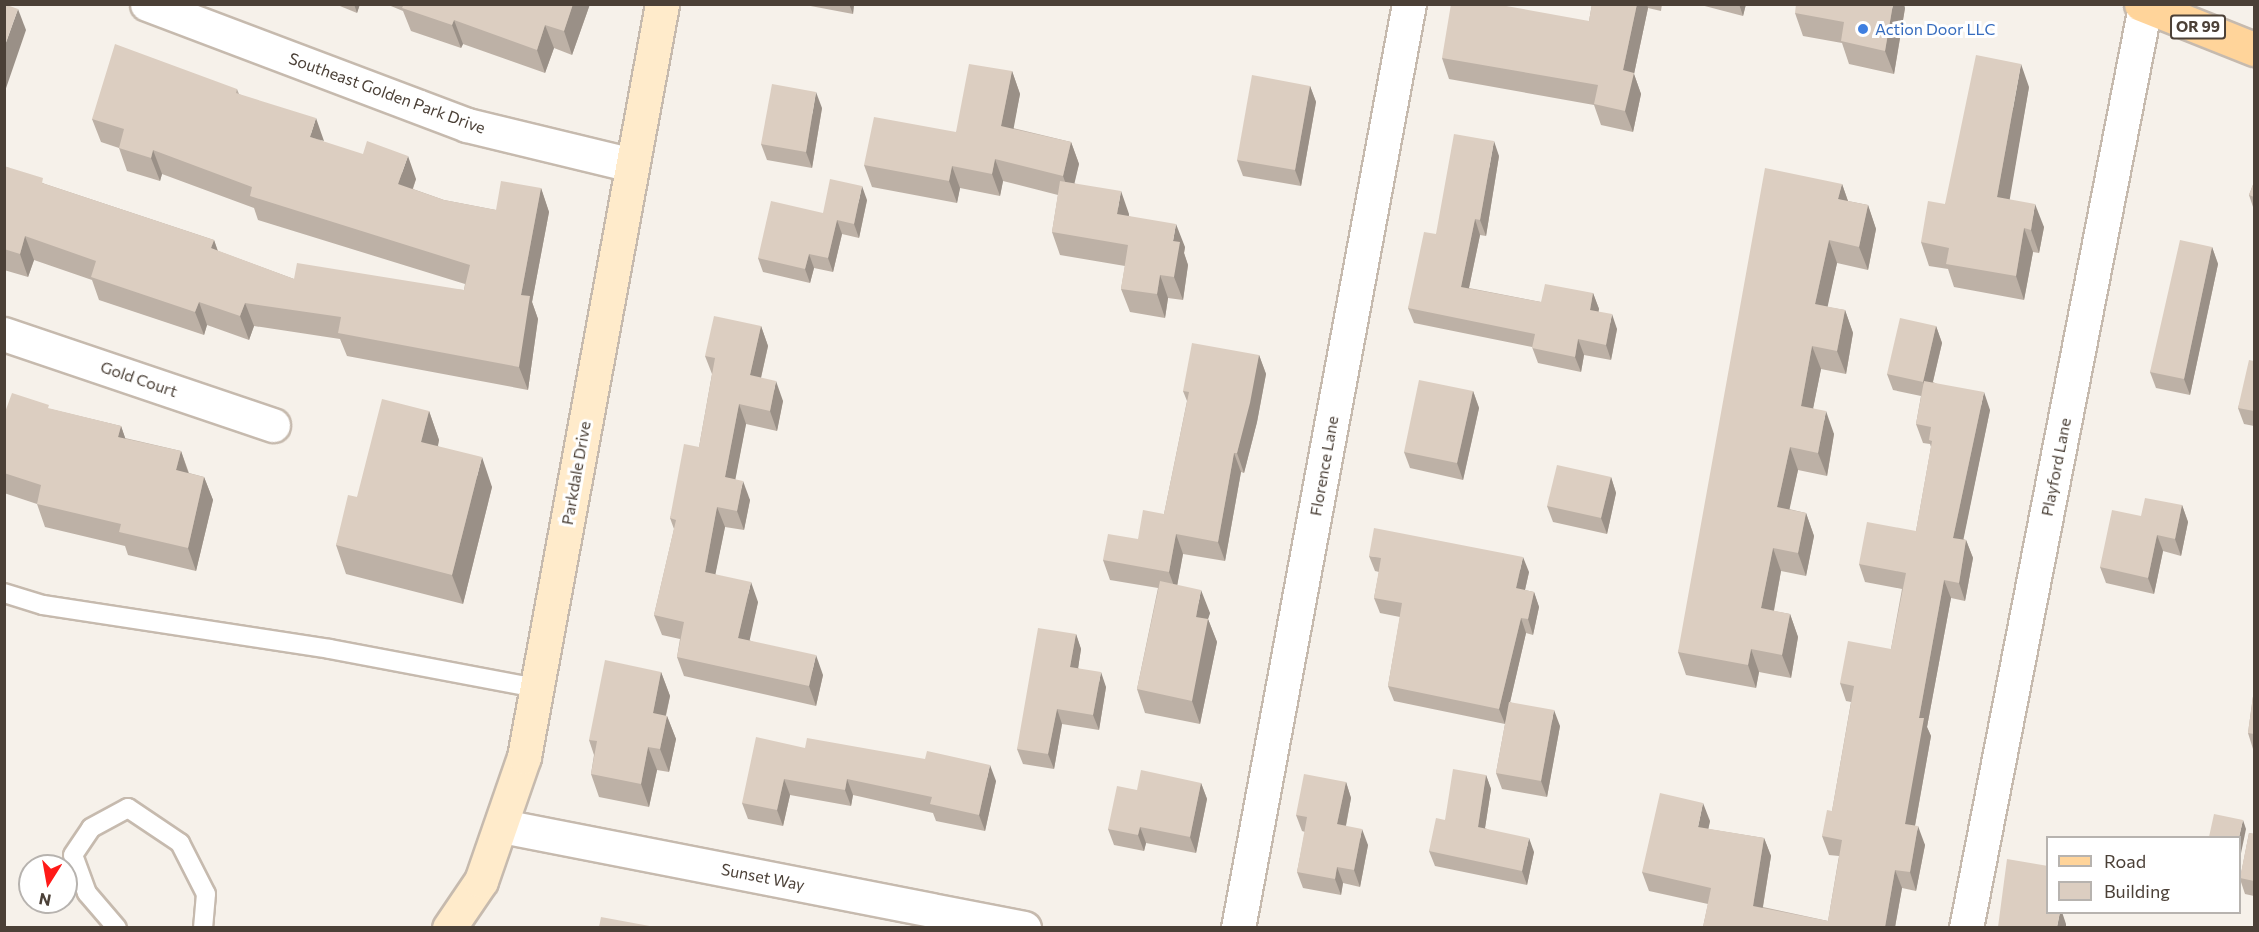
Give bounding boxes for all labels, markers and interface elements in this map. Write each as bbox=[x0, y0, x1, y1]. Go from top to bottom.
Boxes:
road number: OR 99 bbox=[2170, 15, 2226, 39]
place label: Action Door LLC bbox=[1875, 19, 1995, 39]
marker: Action Door LLC bbox=[1856, 22, 1870, 36]
street label: Southeast Golden Park Drive bbox=[286, 48, 488, 138]
street label: Gold Court bbox=[98, 357, 180, 401]
street label: Florence Lane bbox=[1306, 415, 1342, 517]
street label: Playford Lane bbox=[2037, 416, 2075, 518]
street label: Parkdale Drive bbox=[557, 420, 595, 526]
legend bbox=[2046, 836, 2241, 914]
text: Road bbox=[2104, 850, 2146, 872]
north arrow bbox=[18, 854, 78, 914]
street label: Sunset Way bbox=[720, 859, 806, 895]
text: Building bbox=[2104, 880, 2170, 902]
text: N bbox=[37, 890, 53, 911]

